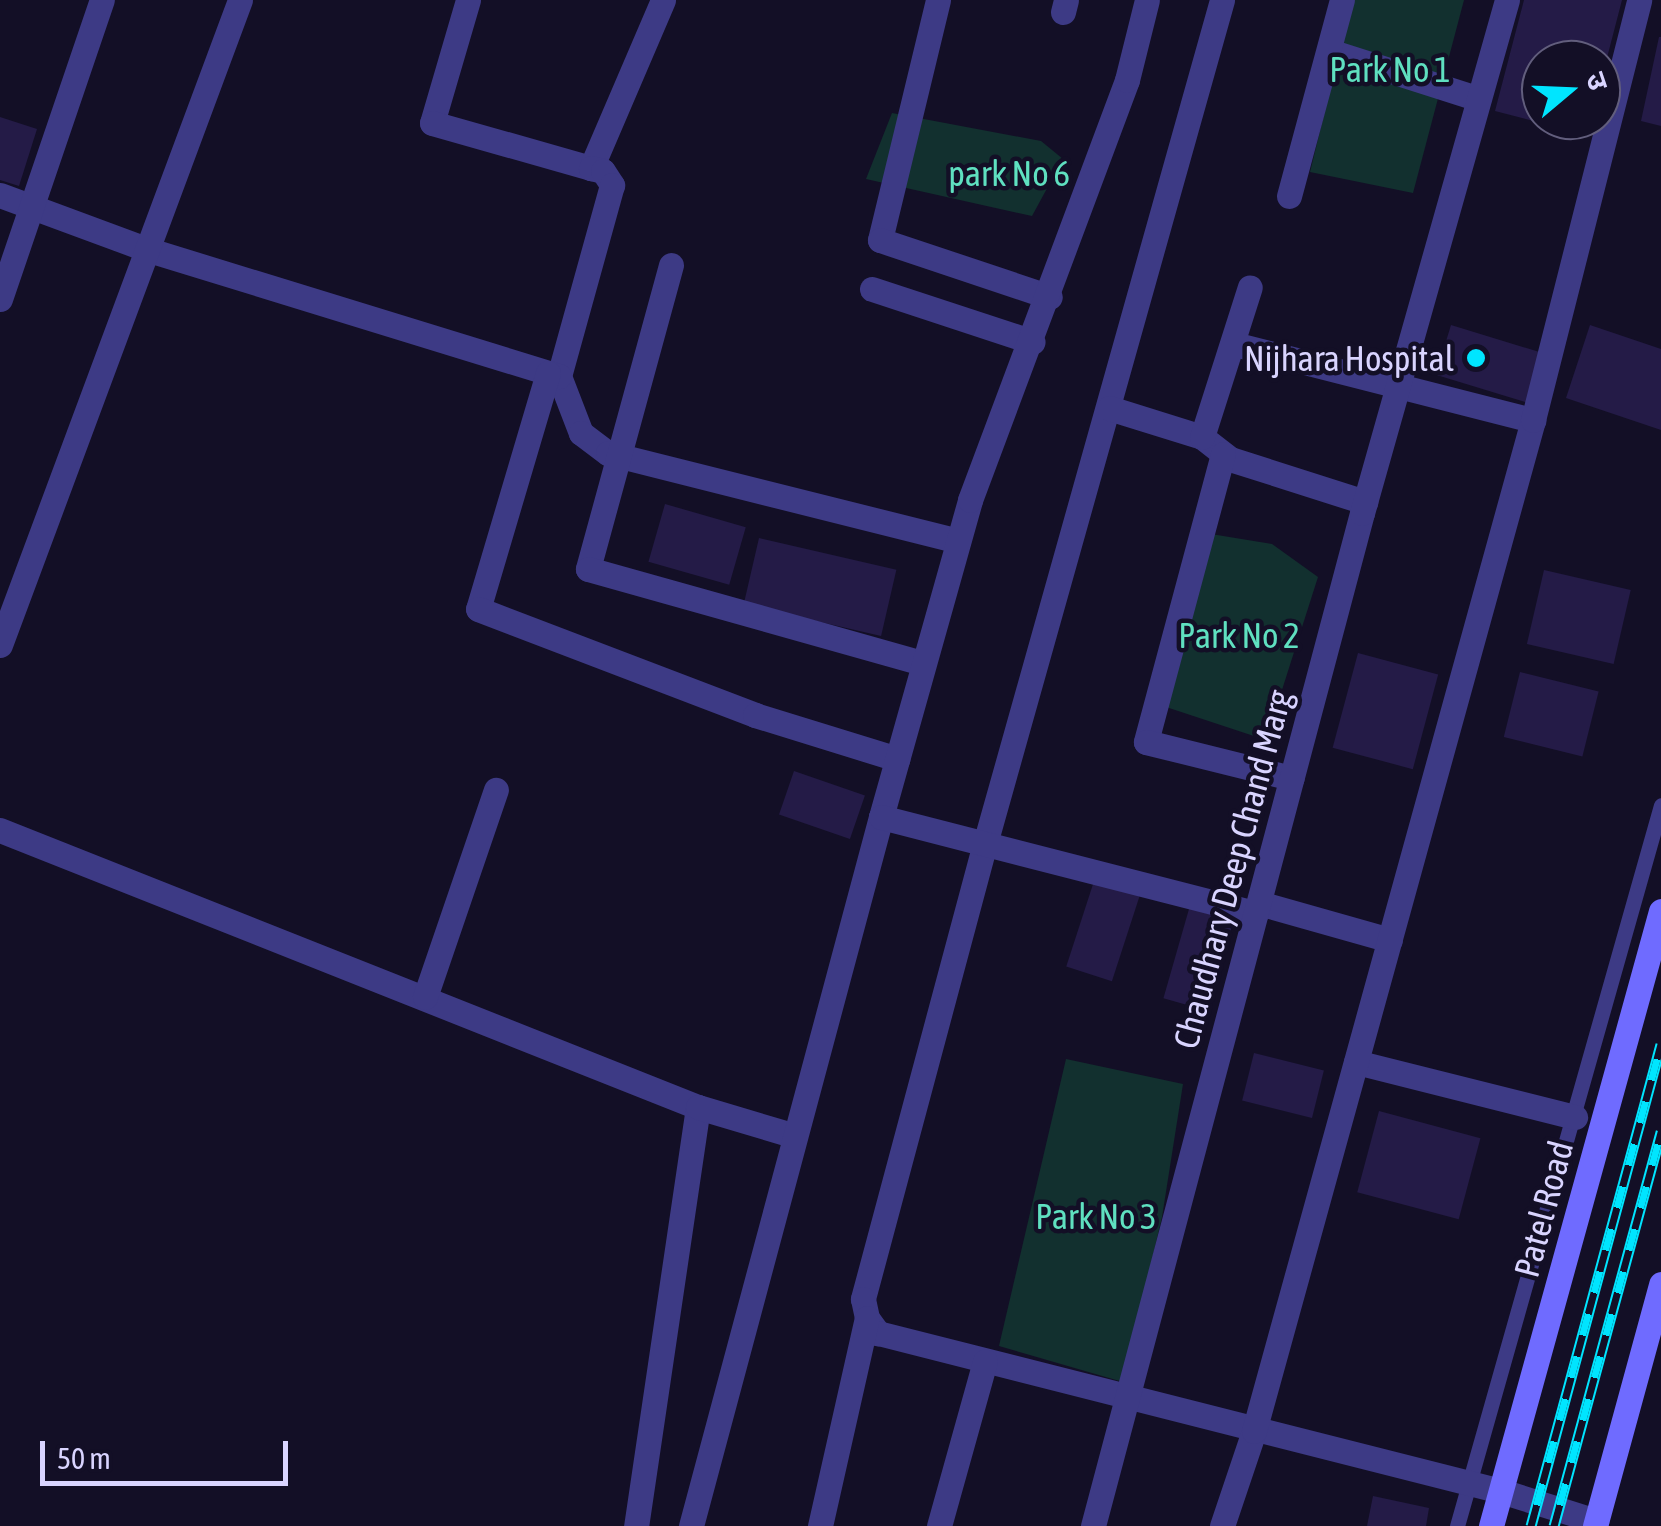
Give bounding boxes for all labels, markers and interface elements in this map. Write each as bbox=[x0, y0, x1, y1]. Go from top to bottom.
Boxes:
north arrow bbox=[1521, 40, 1621, 140]
park label: Park No 1 bbox=[1329, 48, 1451, 90]
text: उ bbox=[1580, 68, 1615, 94]
park label: park No 6 bbox=[948, 152, 1070, 194]
place label: Nijhara Hospital bbox=[1244, 337, 1454, 379]
marker: Nijhara Hospital bbox=[1463, 345, 1489, 371]
park label: Park No 2 bbox=[1178, 614, 1300, 656]
street label: Chaudhary Deep Chand Marg bbox=[1164, 685, 1300, 1053]
street label: Patel Road bbox=[1505, 1136, 1581, 1282]
park label: Park No 3 bbox=[1035, 1195, 1157, 1237]
scale bar bbox=[45, 1421, 292, 1483]
text: 50 m bbox=[57, 1441, 111, 1475]

